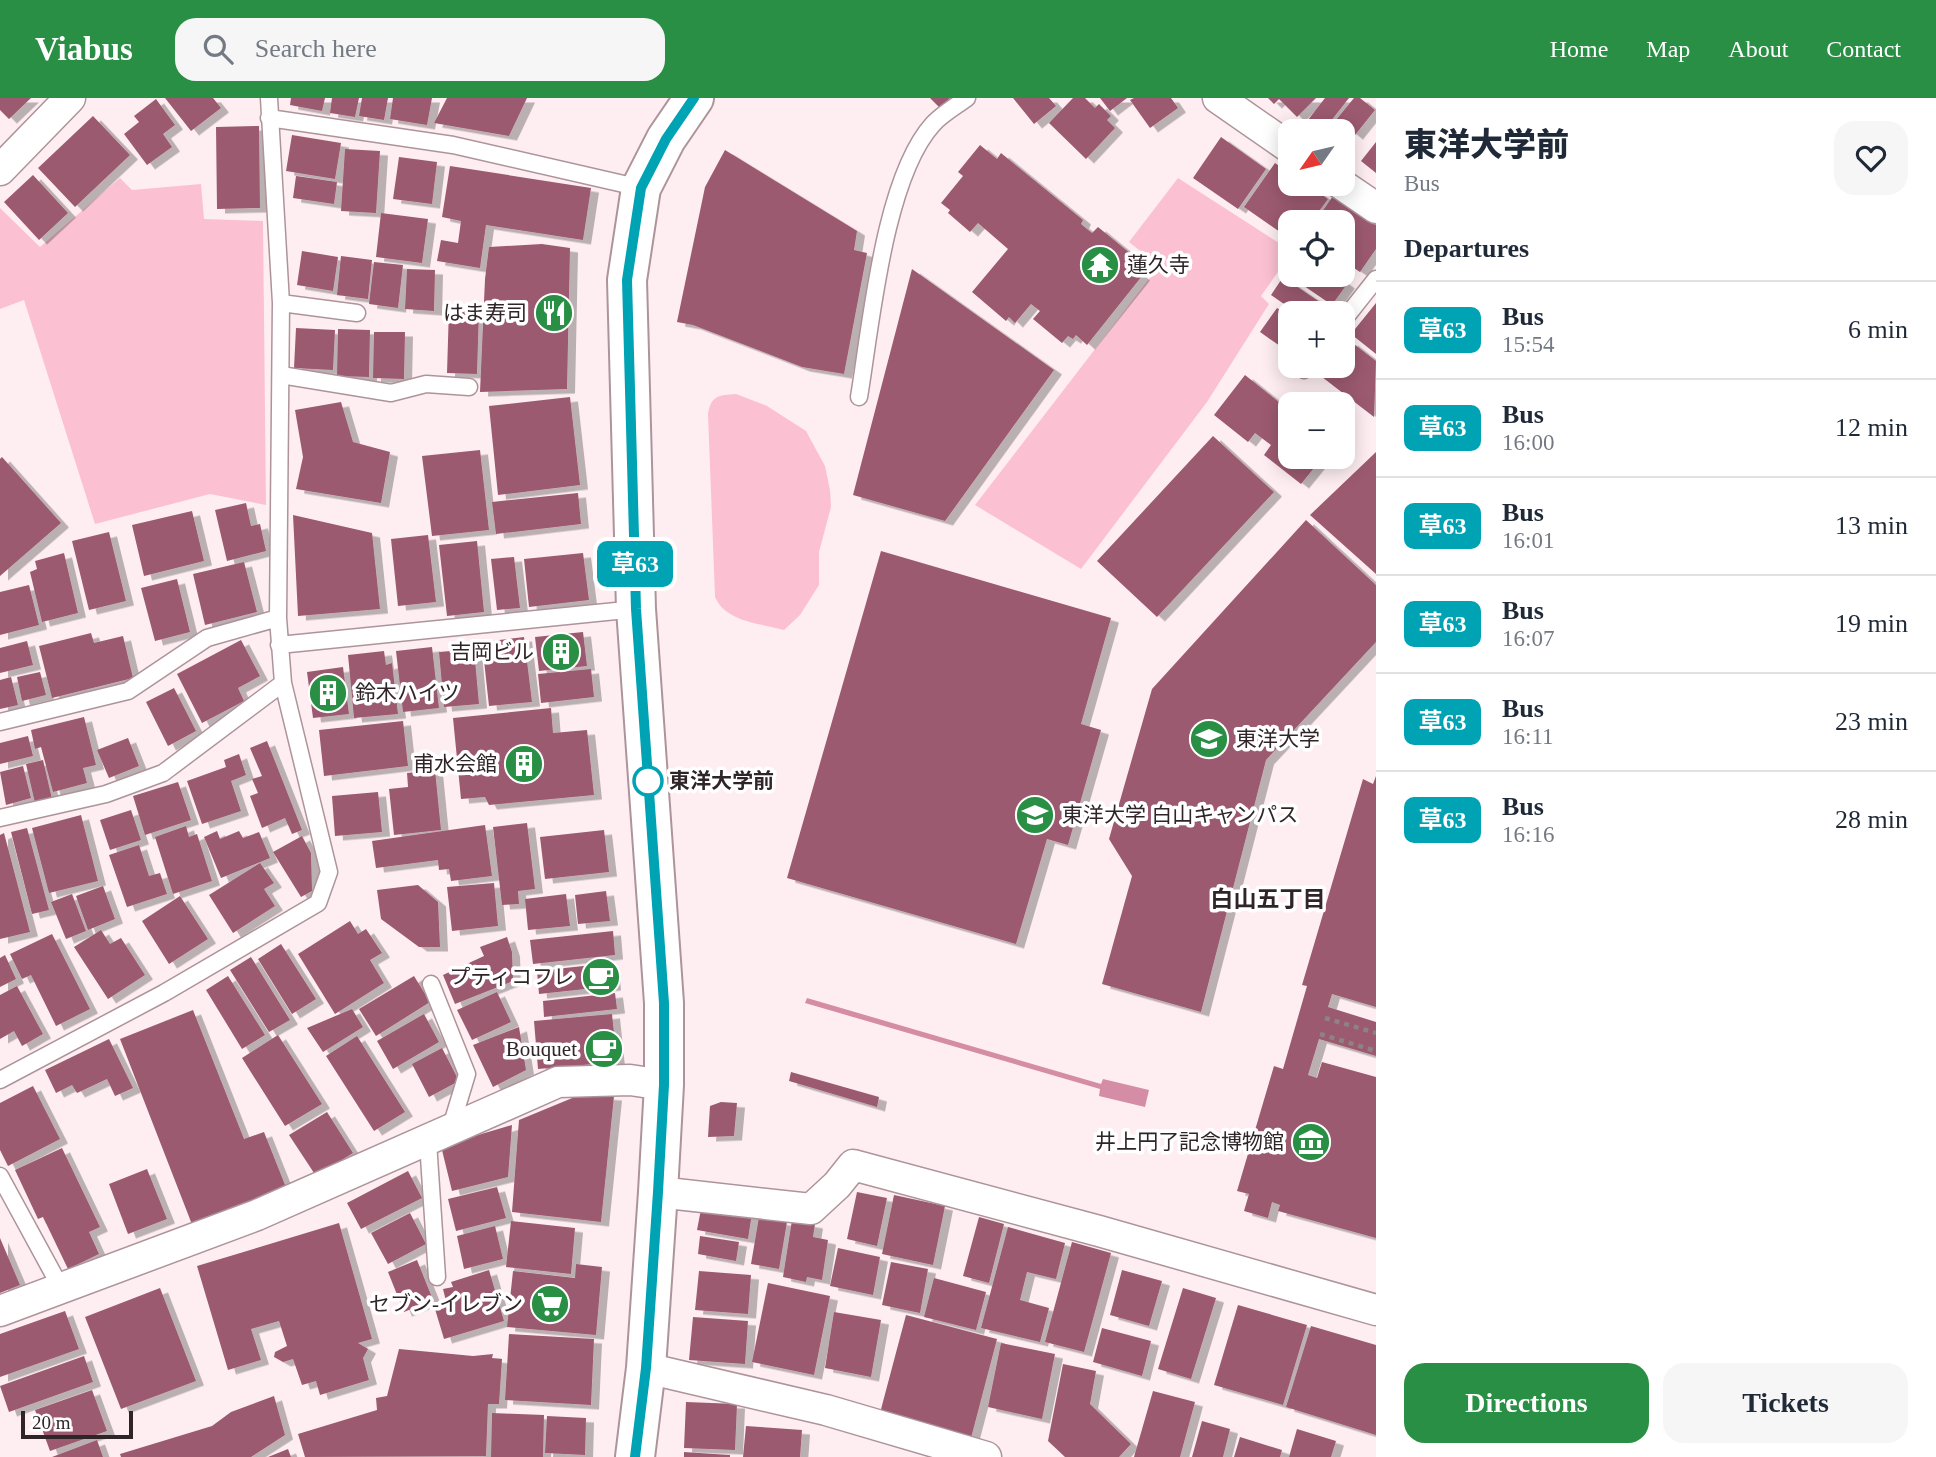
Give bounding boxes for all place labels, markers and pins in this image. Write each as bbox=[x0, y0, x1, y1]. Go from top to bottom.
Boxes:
temple icon: 蓮久寺 bbox=[1079, 244, 1121, 286]
place label: 蓮久寺 bbox=[1127, 253, 1190, 277]
restaurant icon: はま寿司 bbox=[533, 292, 575, 334]
place label: はま寿司 bbox=[443, 301, 527, 325]
building icon: 吉岡ビル bbox=[540, 631, 582, 673]
place label: 吉岡ビル bbox=[450, 640, 534, 664]
building icon: 鈴木ハイツ bbox=[307, 672, 349, 714]
place label: 鈴木ハイツ bbox=[355, 681, 460, 705]
school or university icon: 東洋大学 bbox=[1188, 718, 1230, 760]
place label: 東洋大学 bbox=[1236, 727, 1320, 751]
building icon: 甫水会館 bbox=[503, 743, 545, 785]
place label: 甫水会館 bbox=[413, 752, 497, 776]
marker: 東洋大学前 bbox=[633, 766, 663, 796]
place label: 東洋大学前 bbox=[669, 769, 774, 793]
school or university icon: 東洋大学 白山キャンパス bbox=[1014, 794, 1056, 836]
place label: 東洋大学 白山キャンパス bbox=[1062, 803, 1298, 827]
cafe icon: プティコフレ bbox=[580, 956, 622, 998]
place label: プティコフレ bbox=[449, 965, 574, 989]
cafe icon: Bouquet bbox=[583, 1028, 625, 1070]
place label: Bouquet bbox=[506, 1037, 577, 1061]
museum icon: 井上円了記念博物館 bbox=[1290, 1121, 1332, 1163]
place label: 井上円了記念博物館 bbox=[1095, 1130, 1284, 1154]
supermarket icon: セブン-イレブン bbox=[529, 1283, 571, 1325]
place label: セブン-イレブン bbox=[369, 1292, 523, 1316]

